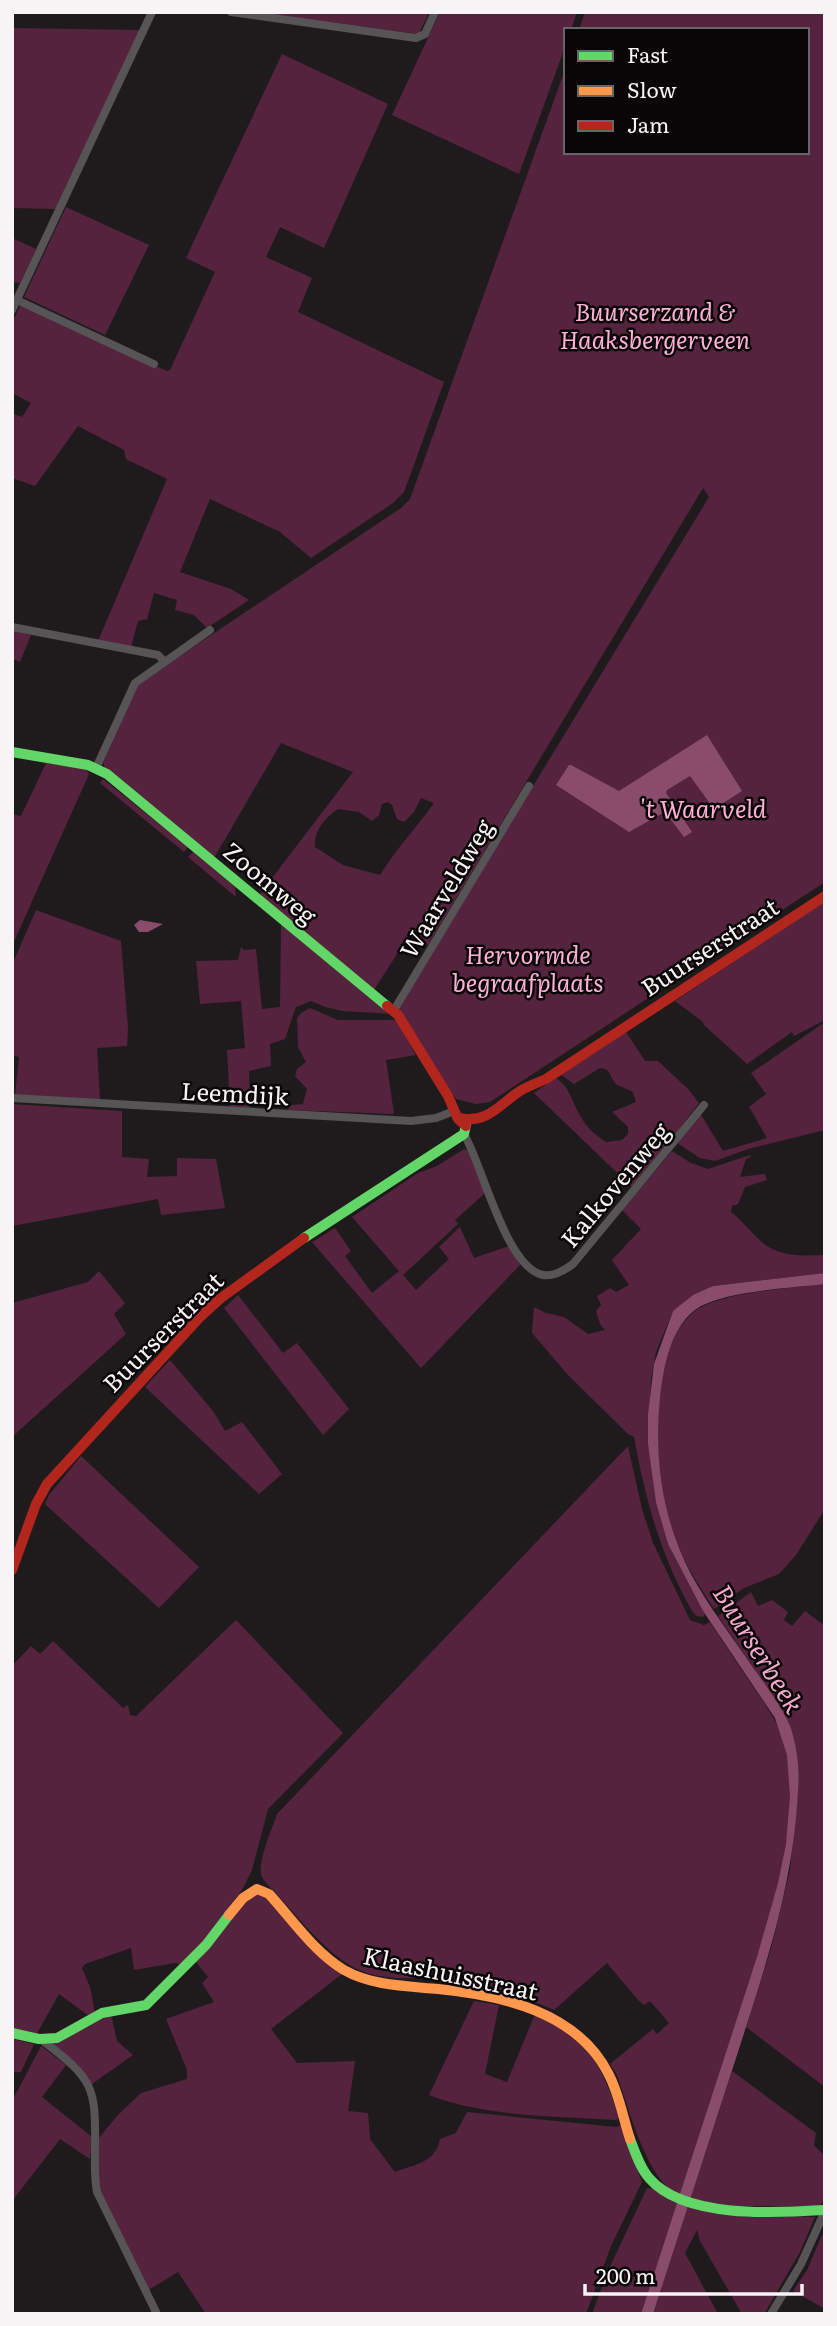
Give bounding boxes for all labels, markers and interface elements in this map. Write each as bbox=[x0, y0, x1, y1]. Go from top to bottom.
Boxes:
legend bbox=[564, 28, 809, 154]
text: Fast bbox=[627, 38, 668, 69]
text: Slow bbox=[627, 73, 677, 104]
text: Jam bbox=[627, 108, 669, 139]
park label: Buurserzand & Haaksbergerveen bbox=[560, 293, 750, 356]
park label: 't Waarveld bbox=[640, 790, 767, 825]
street label: Waarveldweg bbox=[390, 811, 501, 964]
street label: Zoomweg bbox=[217, 833, 326, 932]
street label: Buurserstraat bbox=[633, 888, 785, 1004]
park label: Hervormde begraafplaats bbox=[452, 936, 604, 999]
street label: Leemdijk bbox=[180, 1072, 290, 1112]
street label: Kalkovenweg bbox=[551, 1113, 677, 1254]
street label: Buurserstraat bbox=[94, 1263, 230, 1399]
water label: Buurserbeek bbox=[705, 1576, 816, 1721]
street label: Klaashuisstraat bbox=[360, 1936, 542, 2008]
scale bar bbox=[585, 2252, 802, 2296]
text: 200 m bbox=[596, 2259, 656, 2290]

